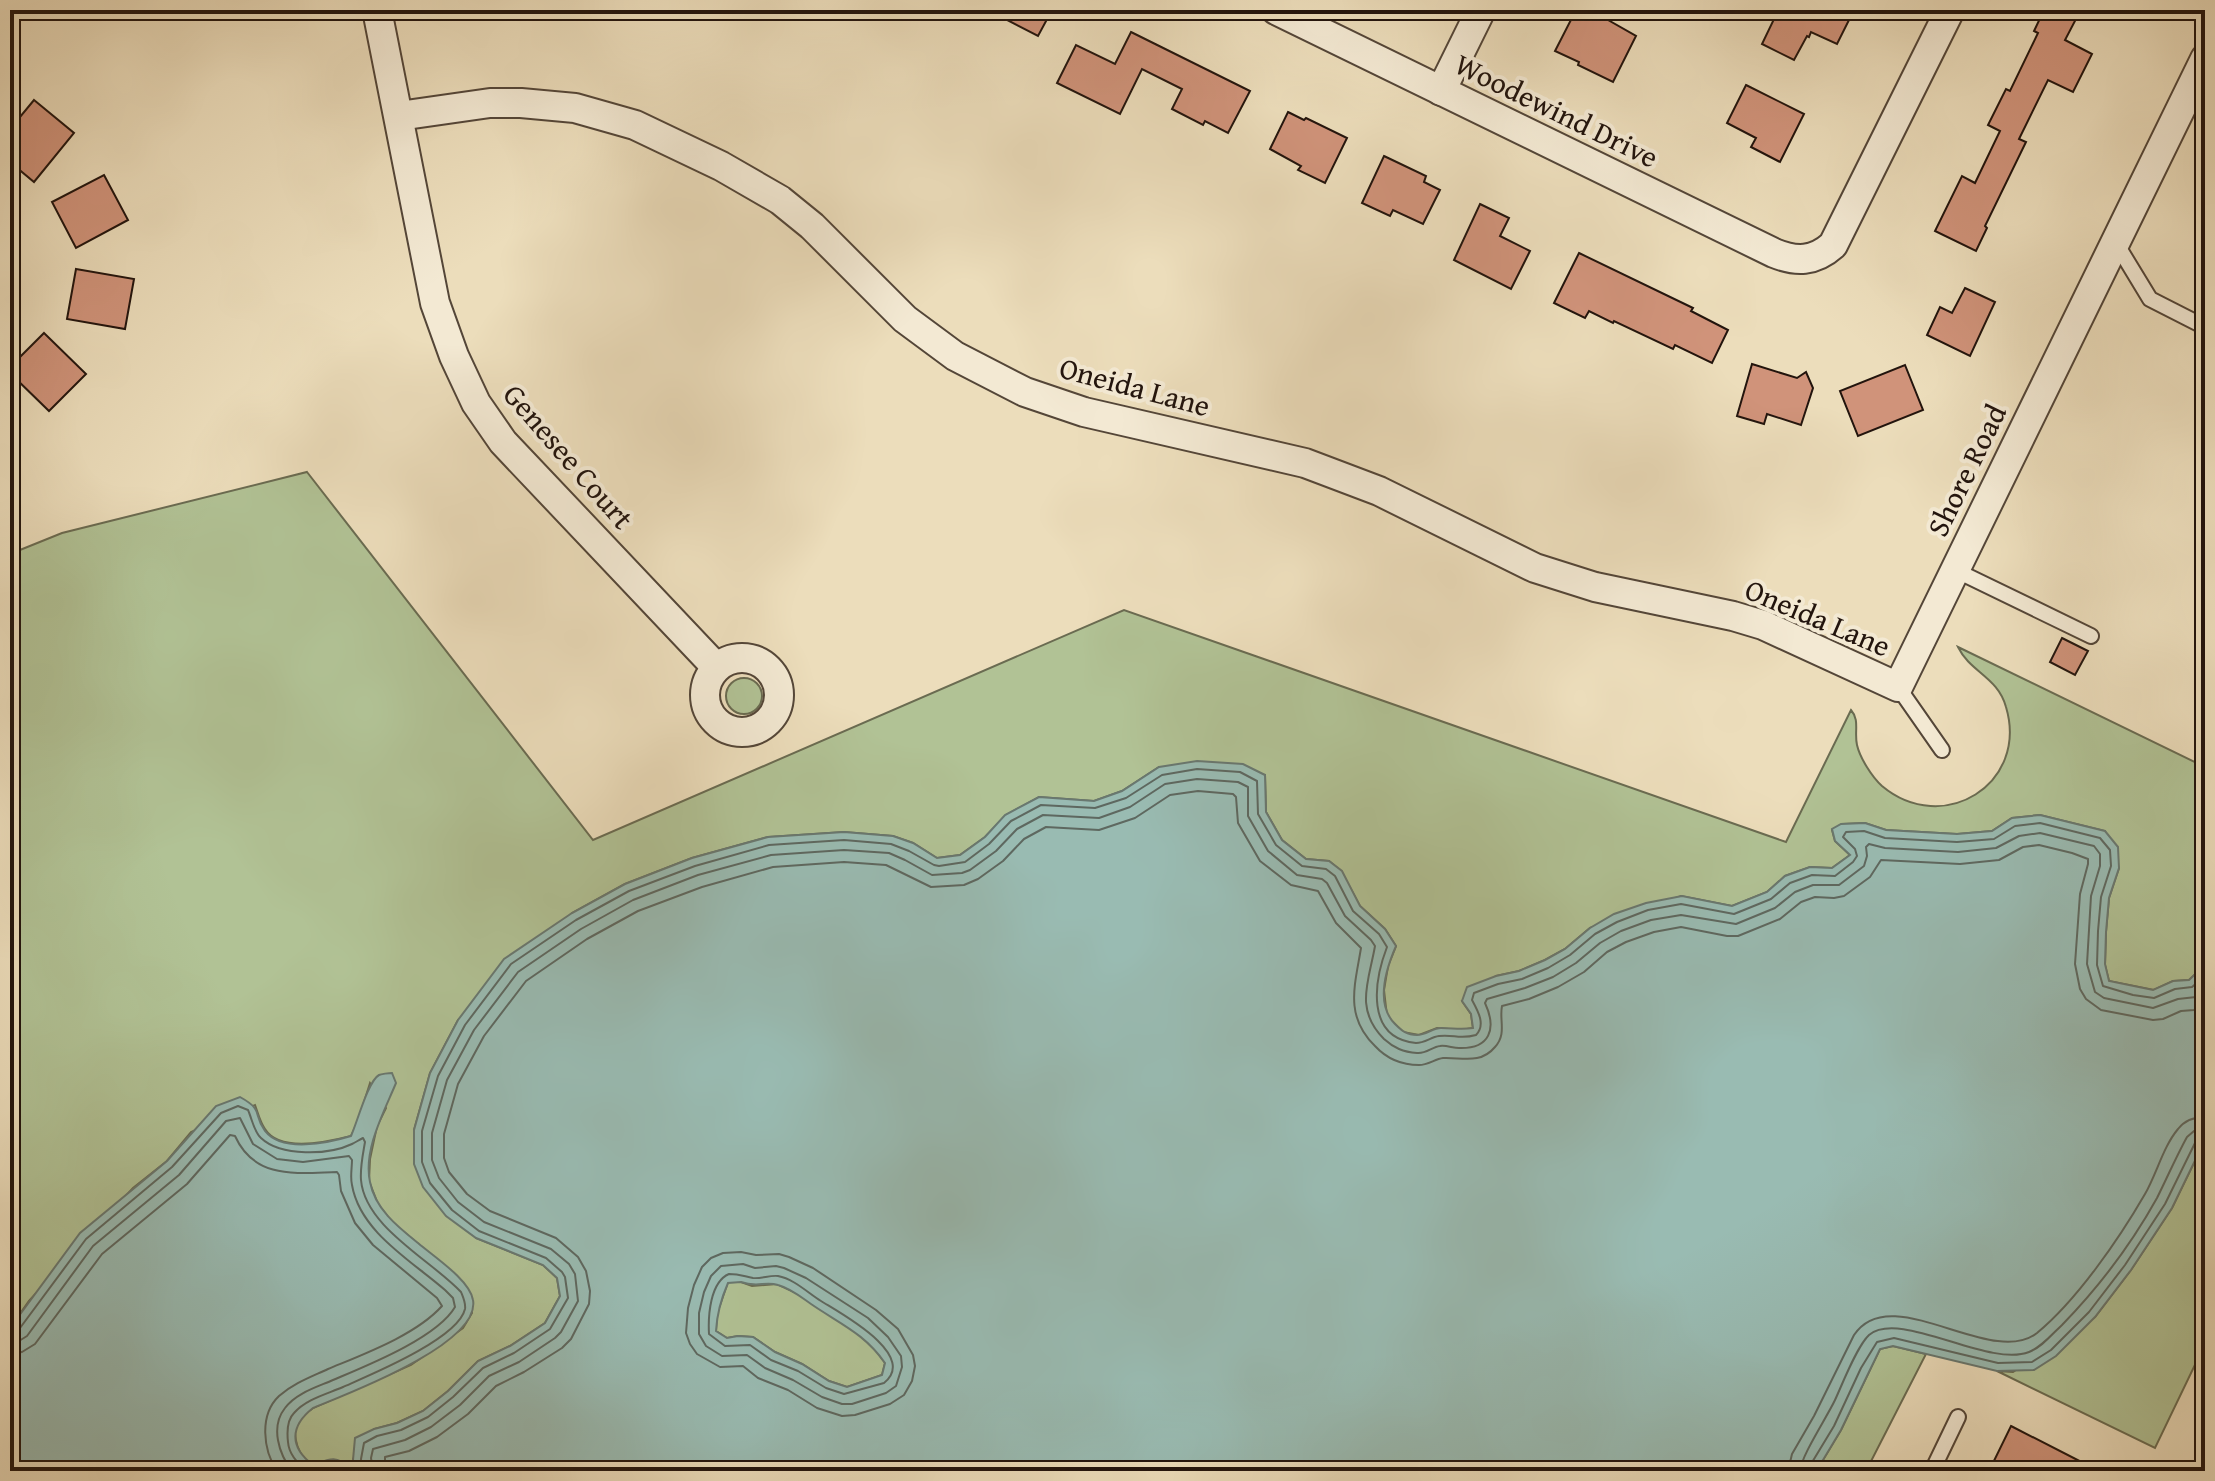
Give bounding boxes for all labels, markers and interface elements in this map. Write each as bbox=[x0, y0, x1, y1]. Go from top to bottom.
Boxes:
street label: Woodewind Drive bbox=[1448, 42, 1666, 178]
street label: Oneida Lane bbox=[1055, 345, 1215, 427]
street label: Genesee Court bbox=[493, 374, 645, 539]
street label: Shore Road bbox=[1915, 396, 2017, 544]
street label: Oneida Lane bbox=[1738, 567, 1898, 667]

